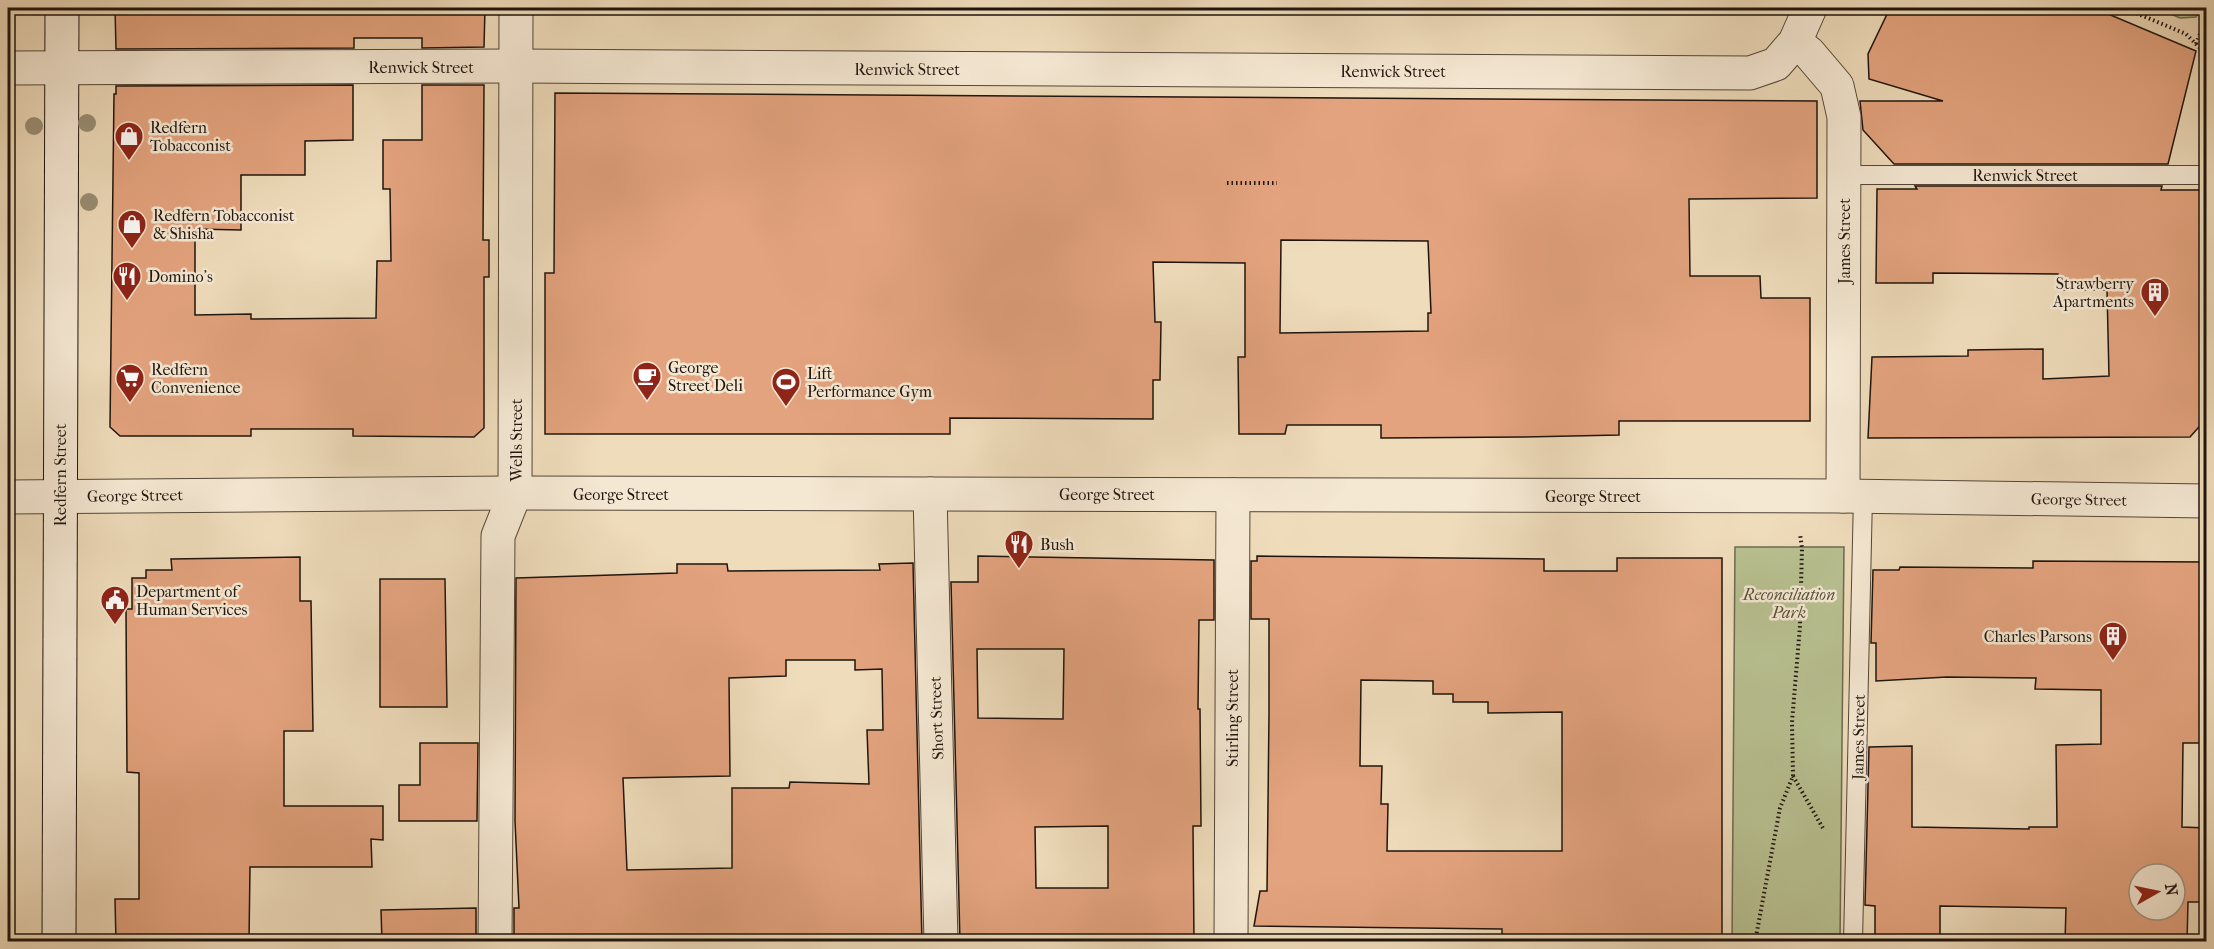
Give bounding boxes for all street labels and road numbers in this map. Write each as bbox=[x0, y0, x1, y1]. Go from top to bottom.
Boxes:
street label: Renwick Street bbox=[368, 58, 474, 77]
street label: Renwick Street bbox=[854, 60, 960, 79]
street label: Renwick Street bbox=[1340, 62, 1446, 81]
street label: Renwick Street bbox=[1972, 166, 2078, 185]
street label: James Street bbox=[1835, 198, 1854, 286]
street label: Wells Street bbox=[507, 398, 526, 482]
street label: Redfern Street bbox=[51, 423, 70, 526]
street label: George Street bbox=[87, 485, 184, 506]
street label: George Street bbox=[573, 485, 669, 504]
street label: George Street bbox=[1059, 485, 1155, 504]
street label: George Street bbox=[1545, 487, 1641, 506]
street label: George Street bbox=[2031, 489, 2127, 510]
street label: Stirling Street bbox=[1223, 669, 1242, 767]
street label: Short Street bbox=[926, 676, 947, 760]
street label: James Street bbox=[1848, 694, 1869, 782]

